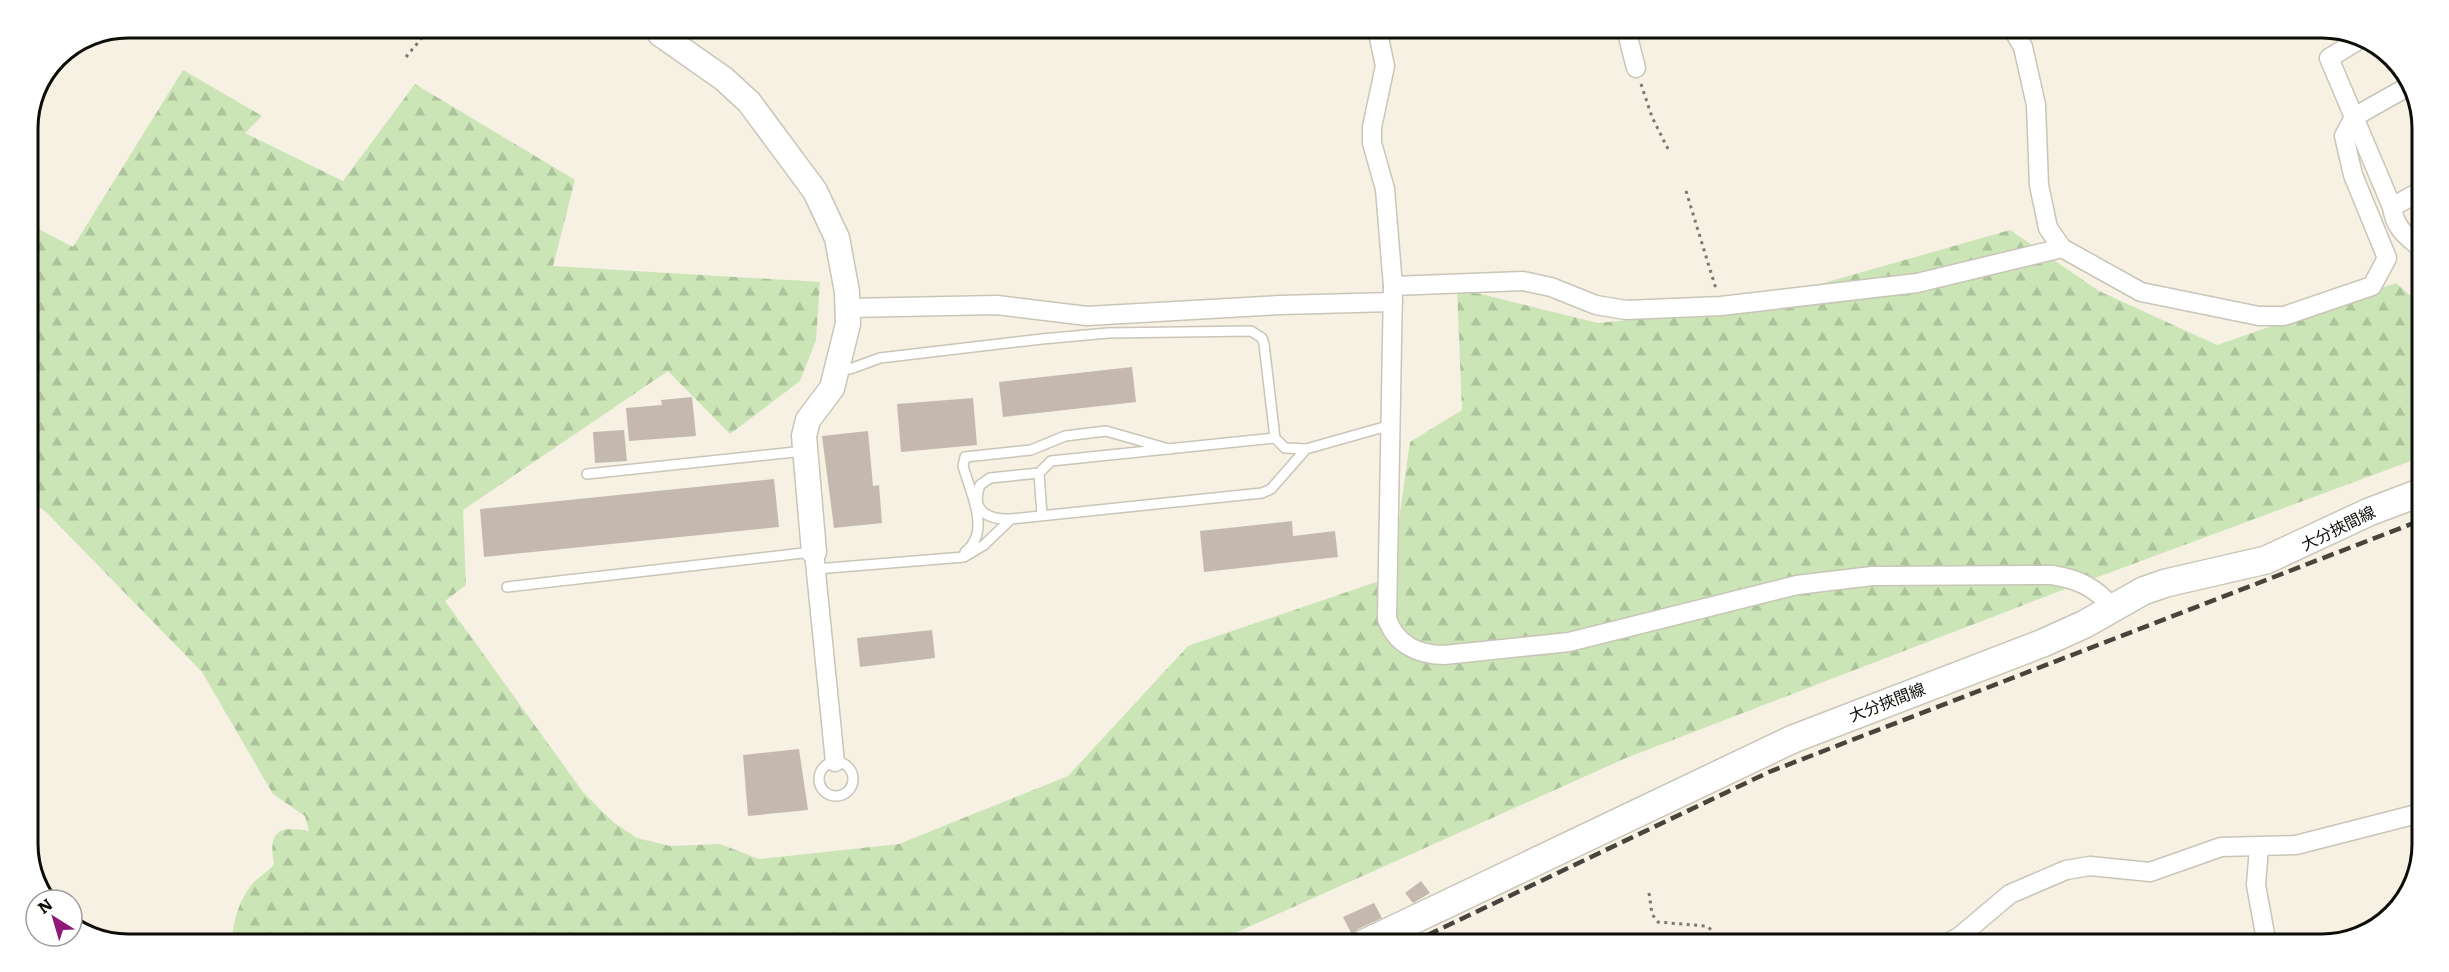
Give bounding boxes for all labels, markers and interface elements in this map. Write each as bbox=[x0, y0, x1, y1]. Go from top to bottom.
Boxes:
street label: 大分挾間線 bbox=[2296, 499, 2379, 555]
street label: 大分挾間線 bbox=[1845, 676, 1928, 727]
north arrow bbox=[24, 888, 84, 948]
text: N bbox=[32, 892, 57, 919]

